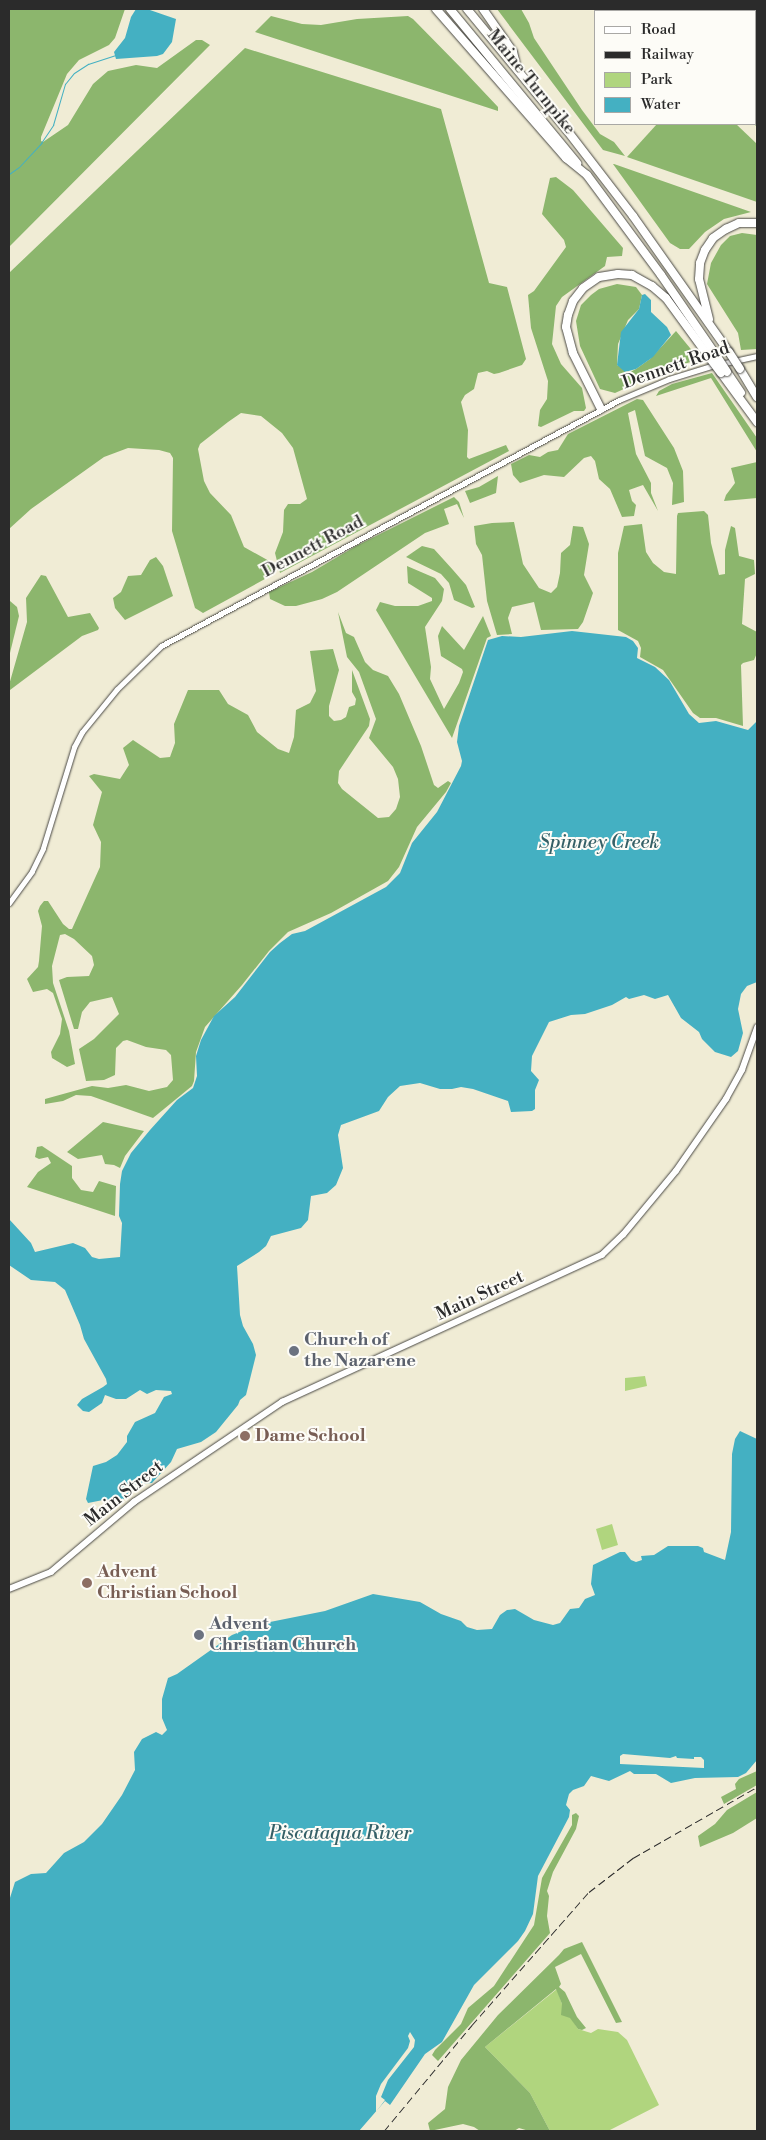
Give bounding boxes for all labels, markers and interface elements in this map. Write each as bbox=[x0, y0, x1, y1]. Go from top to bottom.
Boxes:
legend bbox=[594, 10, 756, 125]
text: Road bbox=[641, 20, 676, 39]
street label: Maine Turnpike bbox=[482, 25, 580, 139]
text: Railway bbox=[641, 45, 694, 64]
text: Park bbox=[641, 70, 672, 89]
text: Water bbox=[641, 95, 680, 114]
street label: Dennett Road bbox=[620, 338, 732, 394]
street label: Dennett Road bbox=[259, 511, 367, 583]
water label: Spinney Creek bbox=[539, 832, 659, 854]
street label: Main Street bbox=[433, 1266, 527, 1326]
place label: Church of the Nazarene bbox=[304, 1330, 416, 1372]
marker: Church of the Nazarene bbox=[288, 1345, 300, 1357]
place label: Dame School bbox=[255, 1425, 366, 1447]
marker: Dame School bbox=[239, 1430, 251, 1442]
street label: Main Street bbox=[80, 1456, 168, 1532]
place label: Advent Christian School bbox=[97, 1562, 238, 1605]
marker: Advent Christian School bbox=[81, 1577, 93, 1589]
place label: Advent Christian Church bbox=[209, 1614, 356, 1656]
marker: Advent Christian Church bbox=[193, 1629, 205, 1641]
water label: Piscataqua River bbox=[269, 1823, 411, 1845]

